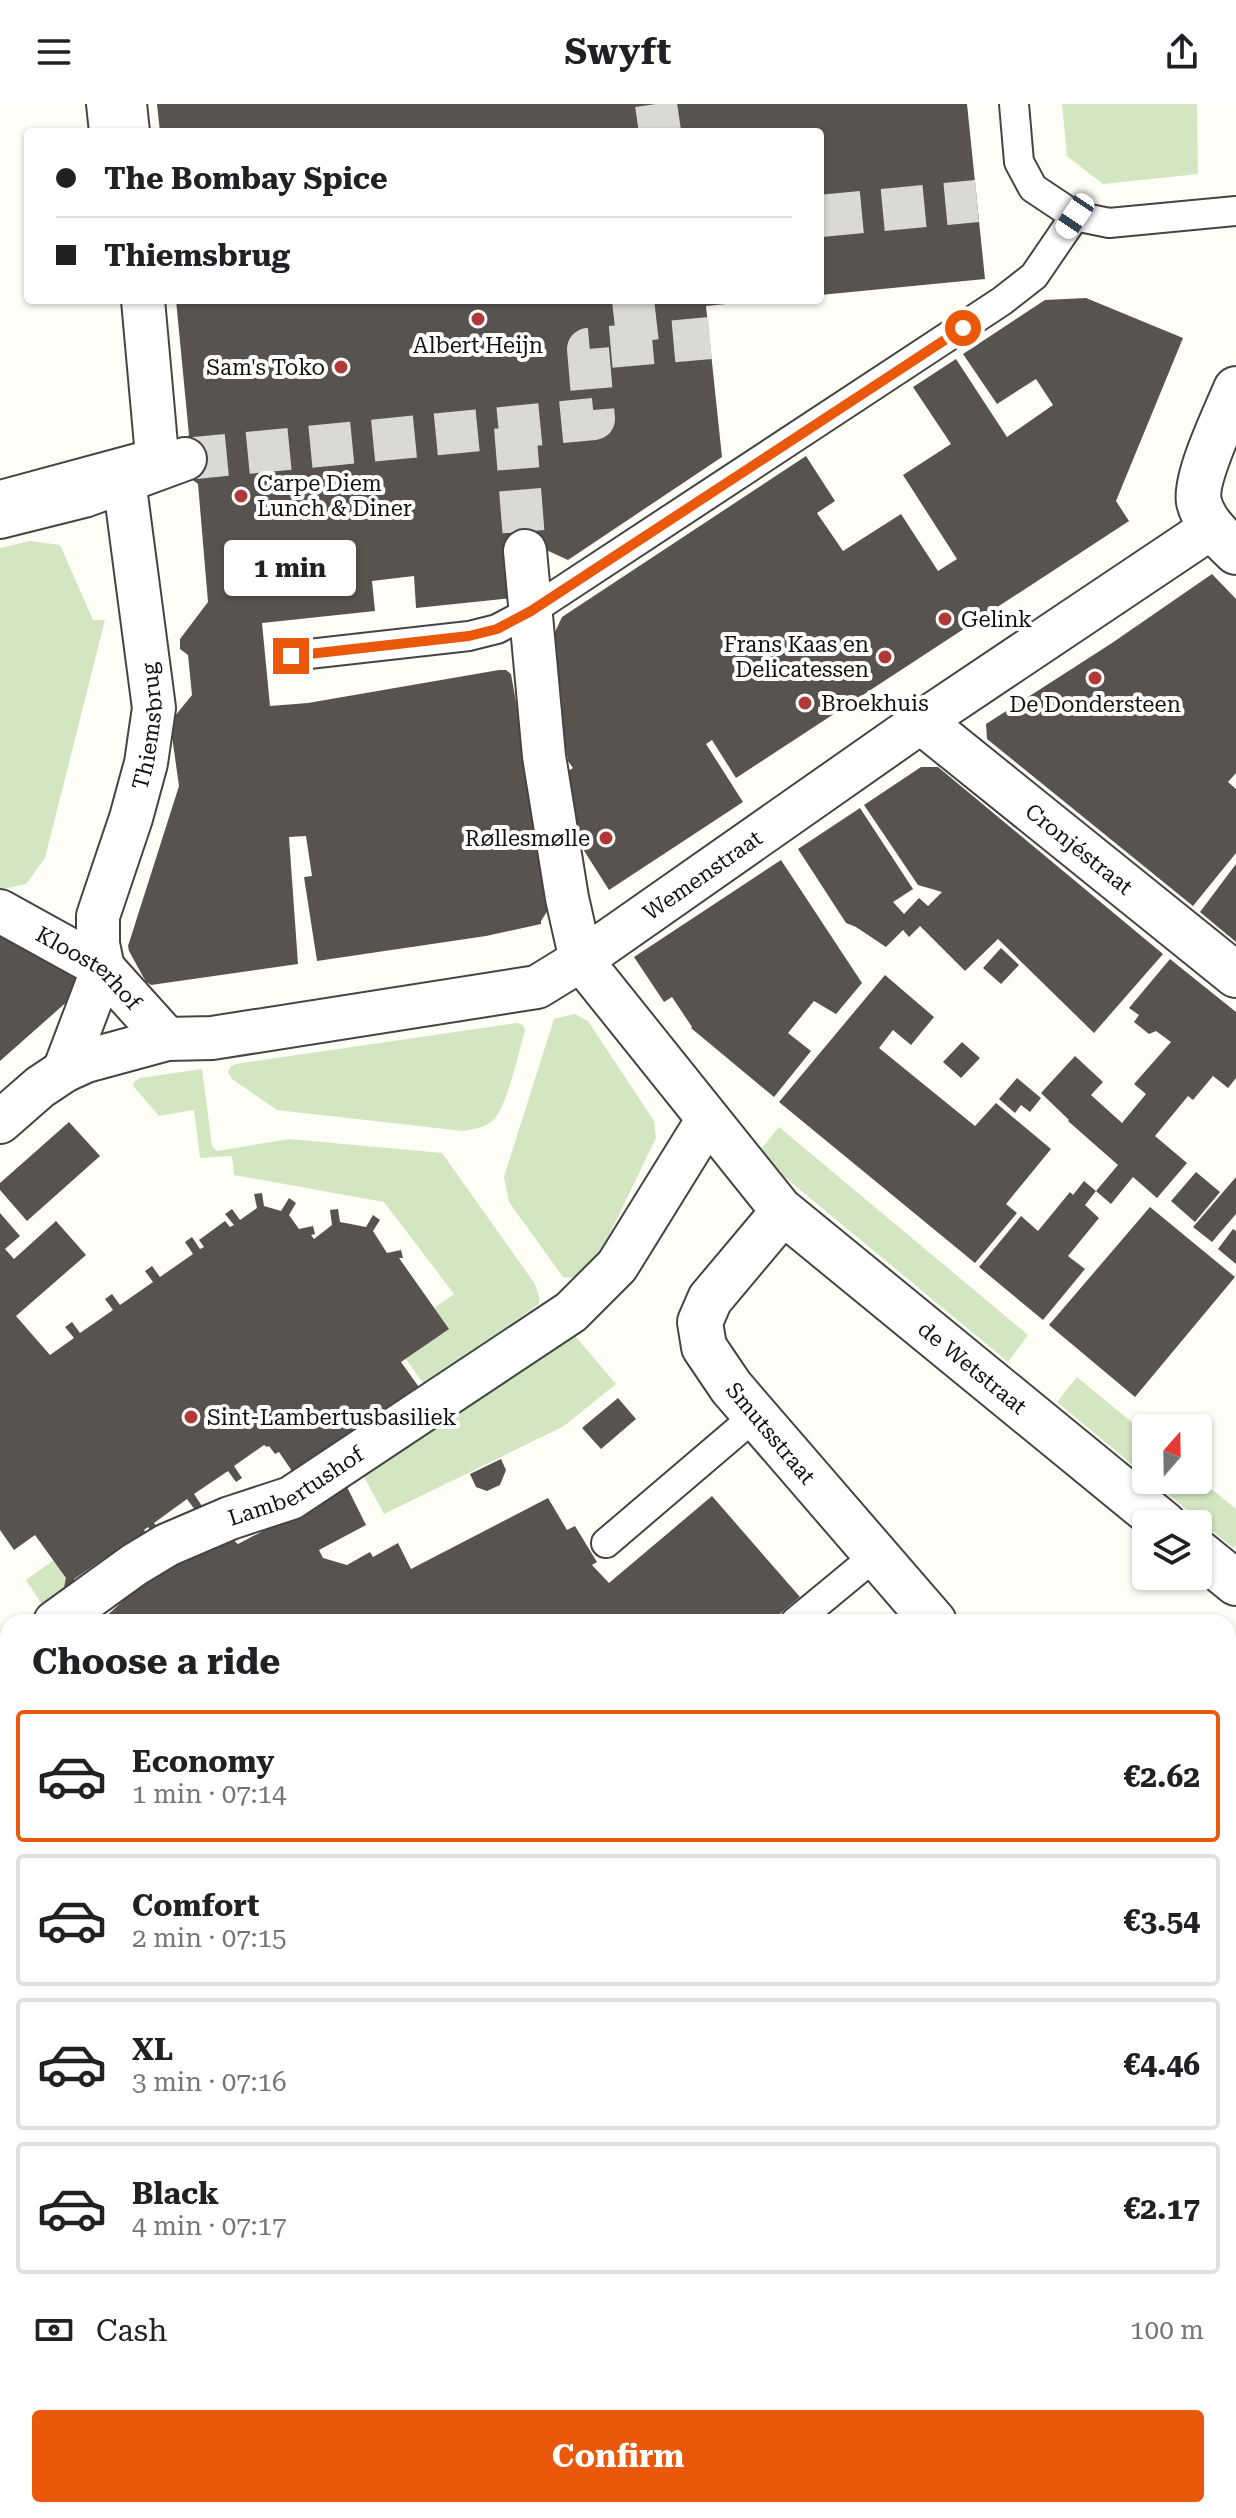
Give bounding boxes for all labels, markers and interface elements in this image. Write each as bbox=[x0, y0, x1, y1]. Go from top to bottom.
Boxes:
icon: menu bbox=[32, 30, 76, 74]
icon: share bbox=[1160, 30, 1204, 74]
text: Swyft bbox=[565, 31, 671, 73]
text: The Bombay Spice bbox=[104, 161, 388, 196]
car bbox=[1052, 189, 1098, 243]
text: Thiemsbrug bbox=[104, 238, 290, 273]
marker: Albert Heijn bbox=[469, 310, 487, 328]
route start bbox=[945, 310, 981, 346]
place label: Albert Heijn bbox=[413, 333, 543, 358]
place label: Sam's Toko bbox=[206, 355, 325, 380]
marker: Sam's Toko bbox=[332, 358, 350, 376]
place label: Carpe Diem Lunch & Diner bbox=[257, 471, 412, 521]
marker: Carpe Diem Lunch & Diner bbox=[232, 487, 250, 505]
callout: 1 min bbox=[225, 540, 357, 596]
text: 1 min bbox=[254, 553, 326, 583]
place label: Gelink bbox=[961, 607, 1032, 632]
marker: Gelink bbox=[936, 610, 954, 628]
place label: Frans Kaas en Delicatessen bbox=[723, 632, 869, 682]
route end bbox=[273, 638, 309, 674]
marker: Frans Kaas en Delicatessen bbox=[876, 648, 894, 666]
street label: Thiemsbrug bbox=[127, 661, 167, 793]
marker: De Dondersteen bbox=[1086, 669, 1104, 687]
place label: Broekhuis bbox=[821, 691, 929, 716]
place label: De Dondersteen bbox=[1009, 692, 1181, 717]
marker: Broekhuis bbox=[796, 694, 814, 712]
street label: Cronjéstraat bbox=[1020, 799, 1138, 900]
street label: Wemenstraat bbox=[639, 825, 767, 925]
place label: Røllesmølle bbox=[465, 826, 590, 851]
marker: Røllesmølle bbox=[597, 829, 615, 847]
street label: Kloosterhof bbox=[32, 921, 147, 1016]
street label: de Wetstraat bbox=[913, 1316, 1032, 1419]
street label: Smutsstraat bbox=[721, 1377, 820, 1489]
place label: Sint-Lambertusbasiliek bbox=[207, 1405, 456, 1430]
marker: Sint-Lambertusbasiliek bbox=[182, 1408, 200, 1426]
north arrow bbox=[1132, 1414, 1212, 1494]
map controls bbox=[1132, 1414, 1212, 1590]
street label: Lambertushof bbox=[225, 1441, 369, 1531]
button: layers bbox=[1132, 1510, 1212, 1590]
text: Choose a ride bbox=[32, 1641, 280, 1683]
icon: car bbox=[36, 1740, 108, 1812]
text: Economy bbox=[132, 1744, 274, 1779]
text: €2.62 bbox=[1123, 1759, 1200, 1794]
text: 1 min · 07:14 bbox=[132, 1779, 287, 1809]
icon: car bbox=[36, 1884, 108, 1956]
text: Comfort bbox=[132, 1888, 259, 1923]
text: €3.54 bbox=[1123, 1903, 1200, 1938]
text: 2 min · 07:15 bbox=[132, 1923, 287, 1953]
icon: car bbox=[36, 2028, 108, 2100]
text: XL bbox=[132, 2032, 173, 2067]
text: €4.46 bbox=[1123, 2047, 1200, 2082]
text: 3 min · 07:16 bbox=[132, 2067, 287, 2097]
icon: car bbox=[36, 2172, 108, 2244]
text: Black bbox=[132, 2176, 219, 2211]
text: €2.17 bbox=[1123, 2191, 1200, 2226]
text: 4 min · 07:17 bbox=[132, 2211, 287, 2241]
icon: cash bbox=[32, 2308, 76, 2352]
text: Cash bbox=[96, 2313, 167, 2348]
text: 100 m bbox=[1130, 2315, 1204, 2345]
button: Confirm bbox=[32, 2410, 1204, 2502]

